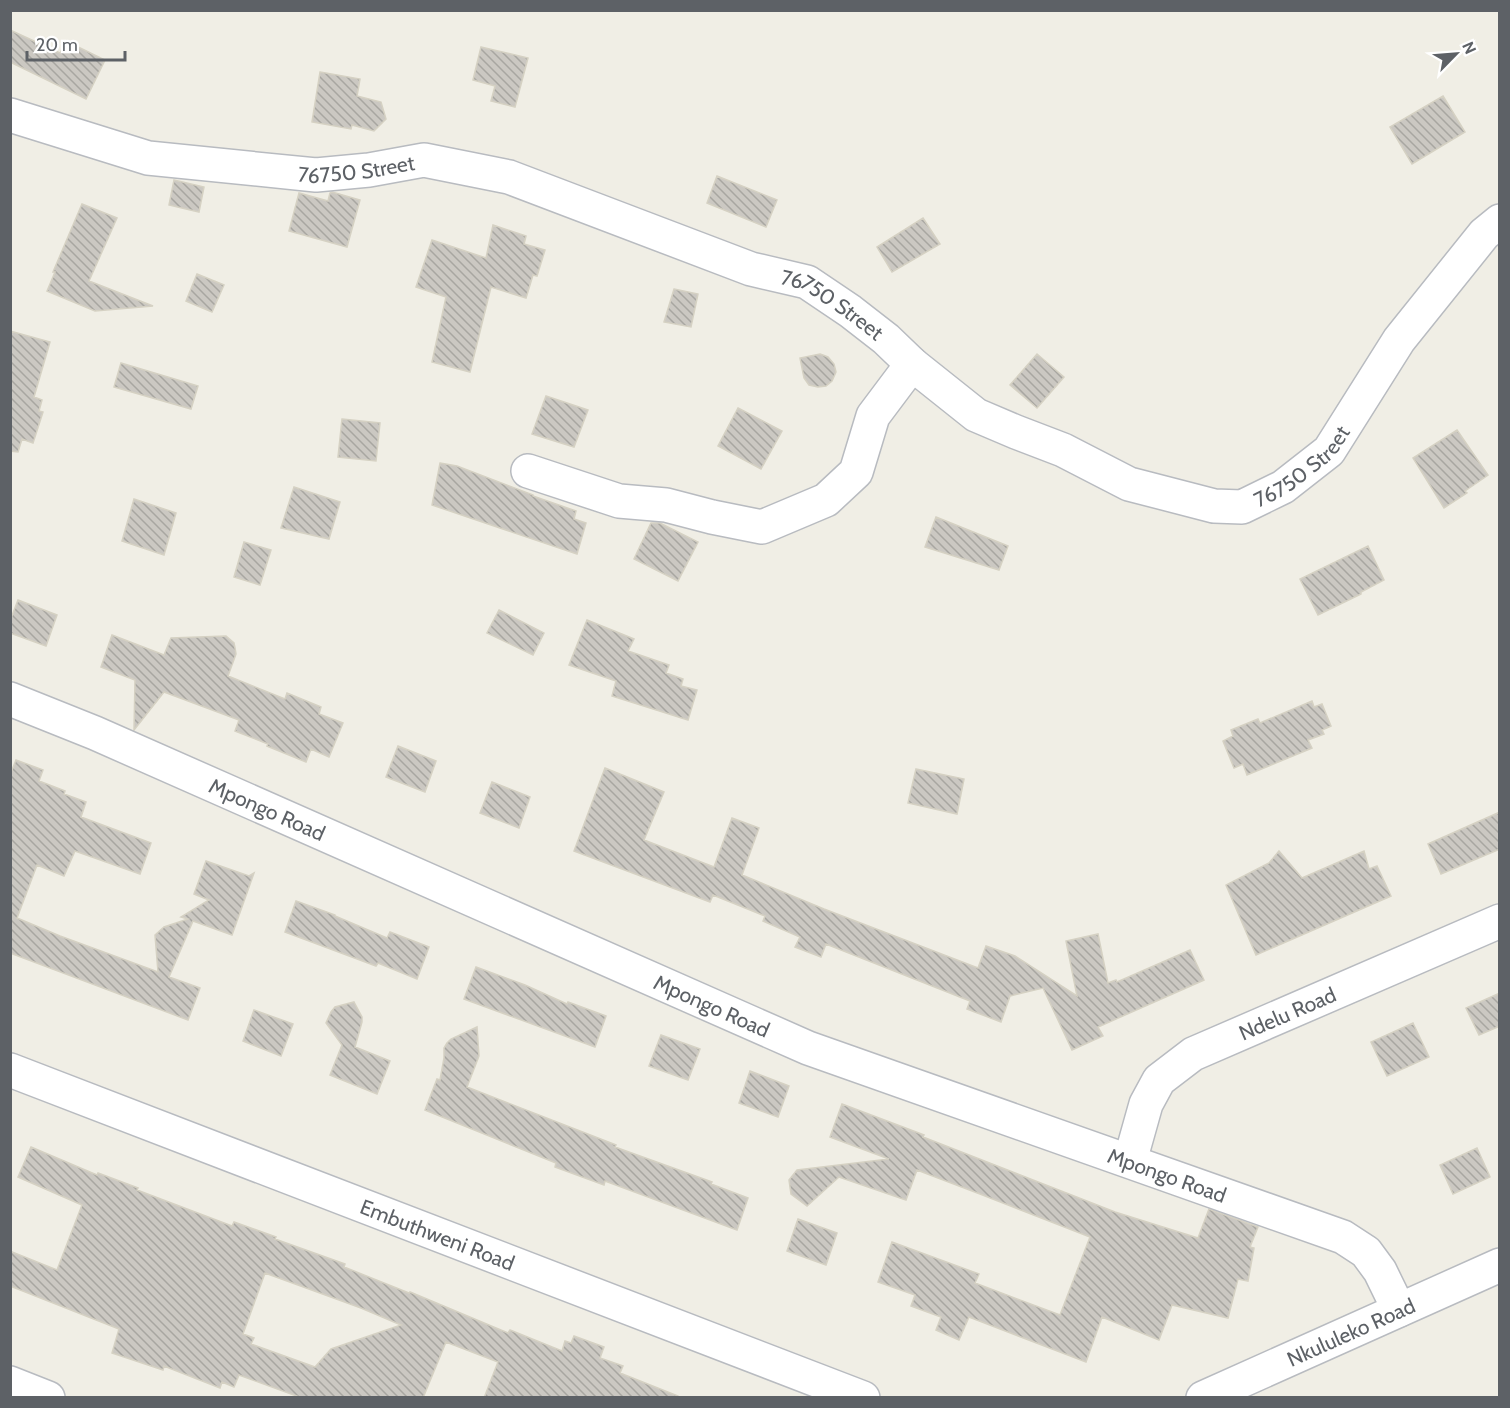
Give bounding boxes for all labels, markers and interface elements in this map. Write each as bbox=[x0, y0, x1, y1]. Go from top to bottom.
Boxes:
scale bar bbox=[27, 24, 124, 62]
north arrow bbox=[1426, 24, 1486, 84]
text: 20 m bbox=[36, 34, 78, 56]
text: N bbox=[1458, 39, 1480, 57]
street label: 76750 Street bbox=[297, 149, 416, 188]
street label: 76750 Street bbox=[779, 264, 889, 345]
street label: 76750 Street bbox=[1250, 421, 1354, 512]
street label: Mpongo Road bbox=[206, 773, 329, 846]
street label: Mpongo Road bbox=[650, 969, 774, 1042]
street label: Ndelu Road bbox=[1235, 981, 1340, 1045]
street label: Mpongo Road bbox=[1104, 1142, 1230, 1207]
street label: Embuthweni Road bbox=[357, 1193, 518, 1275]
street label: Nkululeko Road bbox=[1283, 1292, 1419, 1371]

